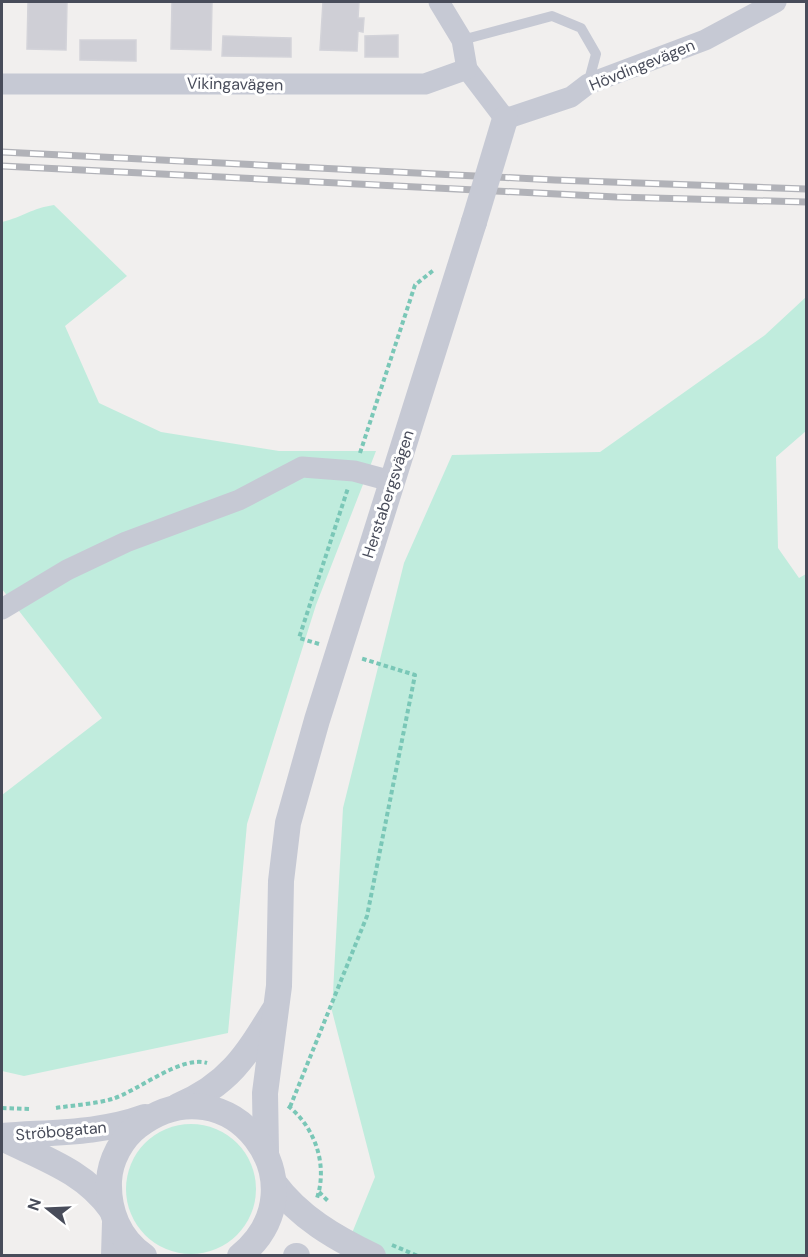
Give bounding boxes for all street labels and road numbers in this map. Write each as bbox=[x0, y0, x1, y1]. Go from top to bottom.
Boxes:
street label: Hövdingevägen bbox=[586, 34, 698, 96]
street label: Vikingavägen bbox=[187, 73, 283, 95]
street label: Herstabergsvägen bbox=[357, 427, 419, 561]
street label: Ströbogatan bbox=[15, 1117, 107, 1145]

